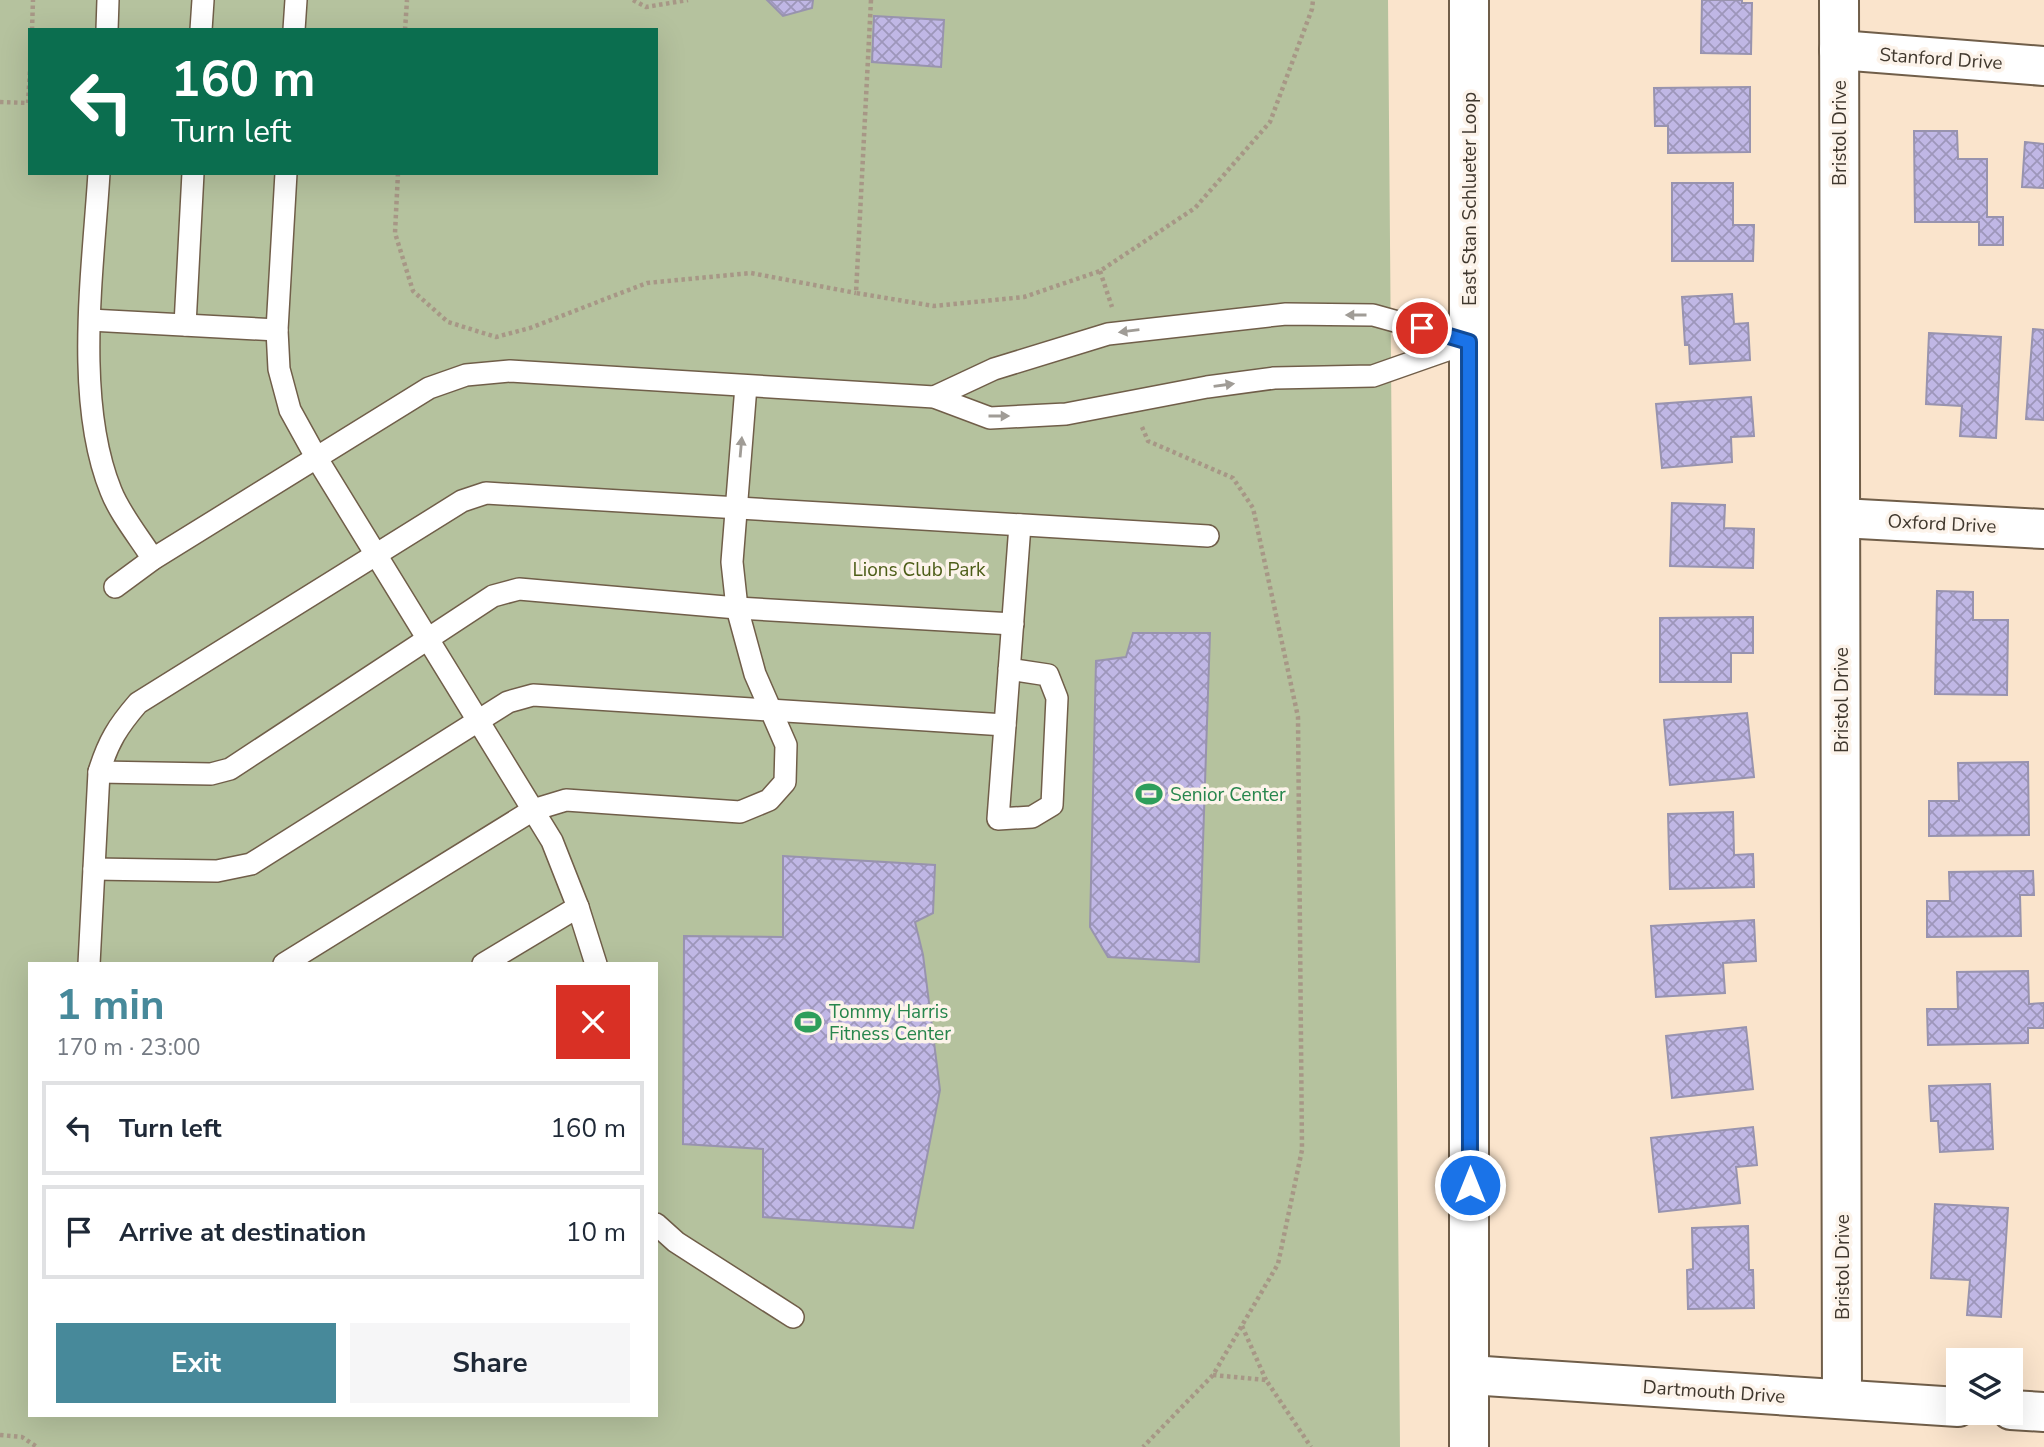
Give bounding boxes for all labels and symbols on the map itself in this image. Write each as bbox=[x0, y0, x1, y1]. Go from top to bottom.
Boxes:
street label: Stanford Drive bbox=[1878, 42, 2003, 76]
street label: Bristol Drive bbox=[1827, 80, 1853, 186]
street label: East Stan Schlueter Loop bbox=[1457, 92, 1483, 306]
pin bbox=[1392, 298, 1452, 358]
one-way arrow bbox=[1345, 309, 1367, 321]
one-way arrow bbox=[1118, 326, 1140, 337]
one-way arrow bbox=[1213, 379, 1235, 390]
one-way arrow bbox=[988, 410, 1010, 422]
one-way arrow bbox=[736, 436, 747, 458]
street label: Oxford Drive bbox=[1887, 508, 1997, 540]
park label: Lions Club Park bbox=[852, 557, 986, 583]
street label: Bristol Drive bbox=[1829, 647, 1855, 753]
sports icon: Senior Center bbox=[1134, 779, 1164, 809]
place label: Senior Center bbox=[1170, 782, 1286, 808]
place label: Tommy Harris Fitness Center bbox=[829, 999, 951, 1047]
sports icon: Tommy Harris Fitness Center bbox=[793, 1007, 823, 1037]
position arrow bbox=[1433, 1148, 1507, 1222]
street label: Bristol Drive bbox=[1830, 1214, 1856, 1320]
street label: Dartmouth Drive bbox=[1642, 1374, 1786, 1410]

